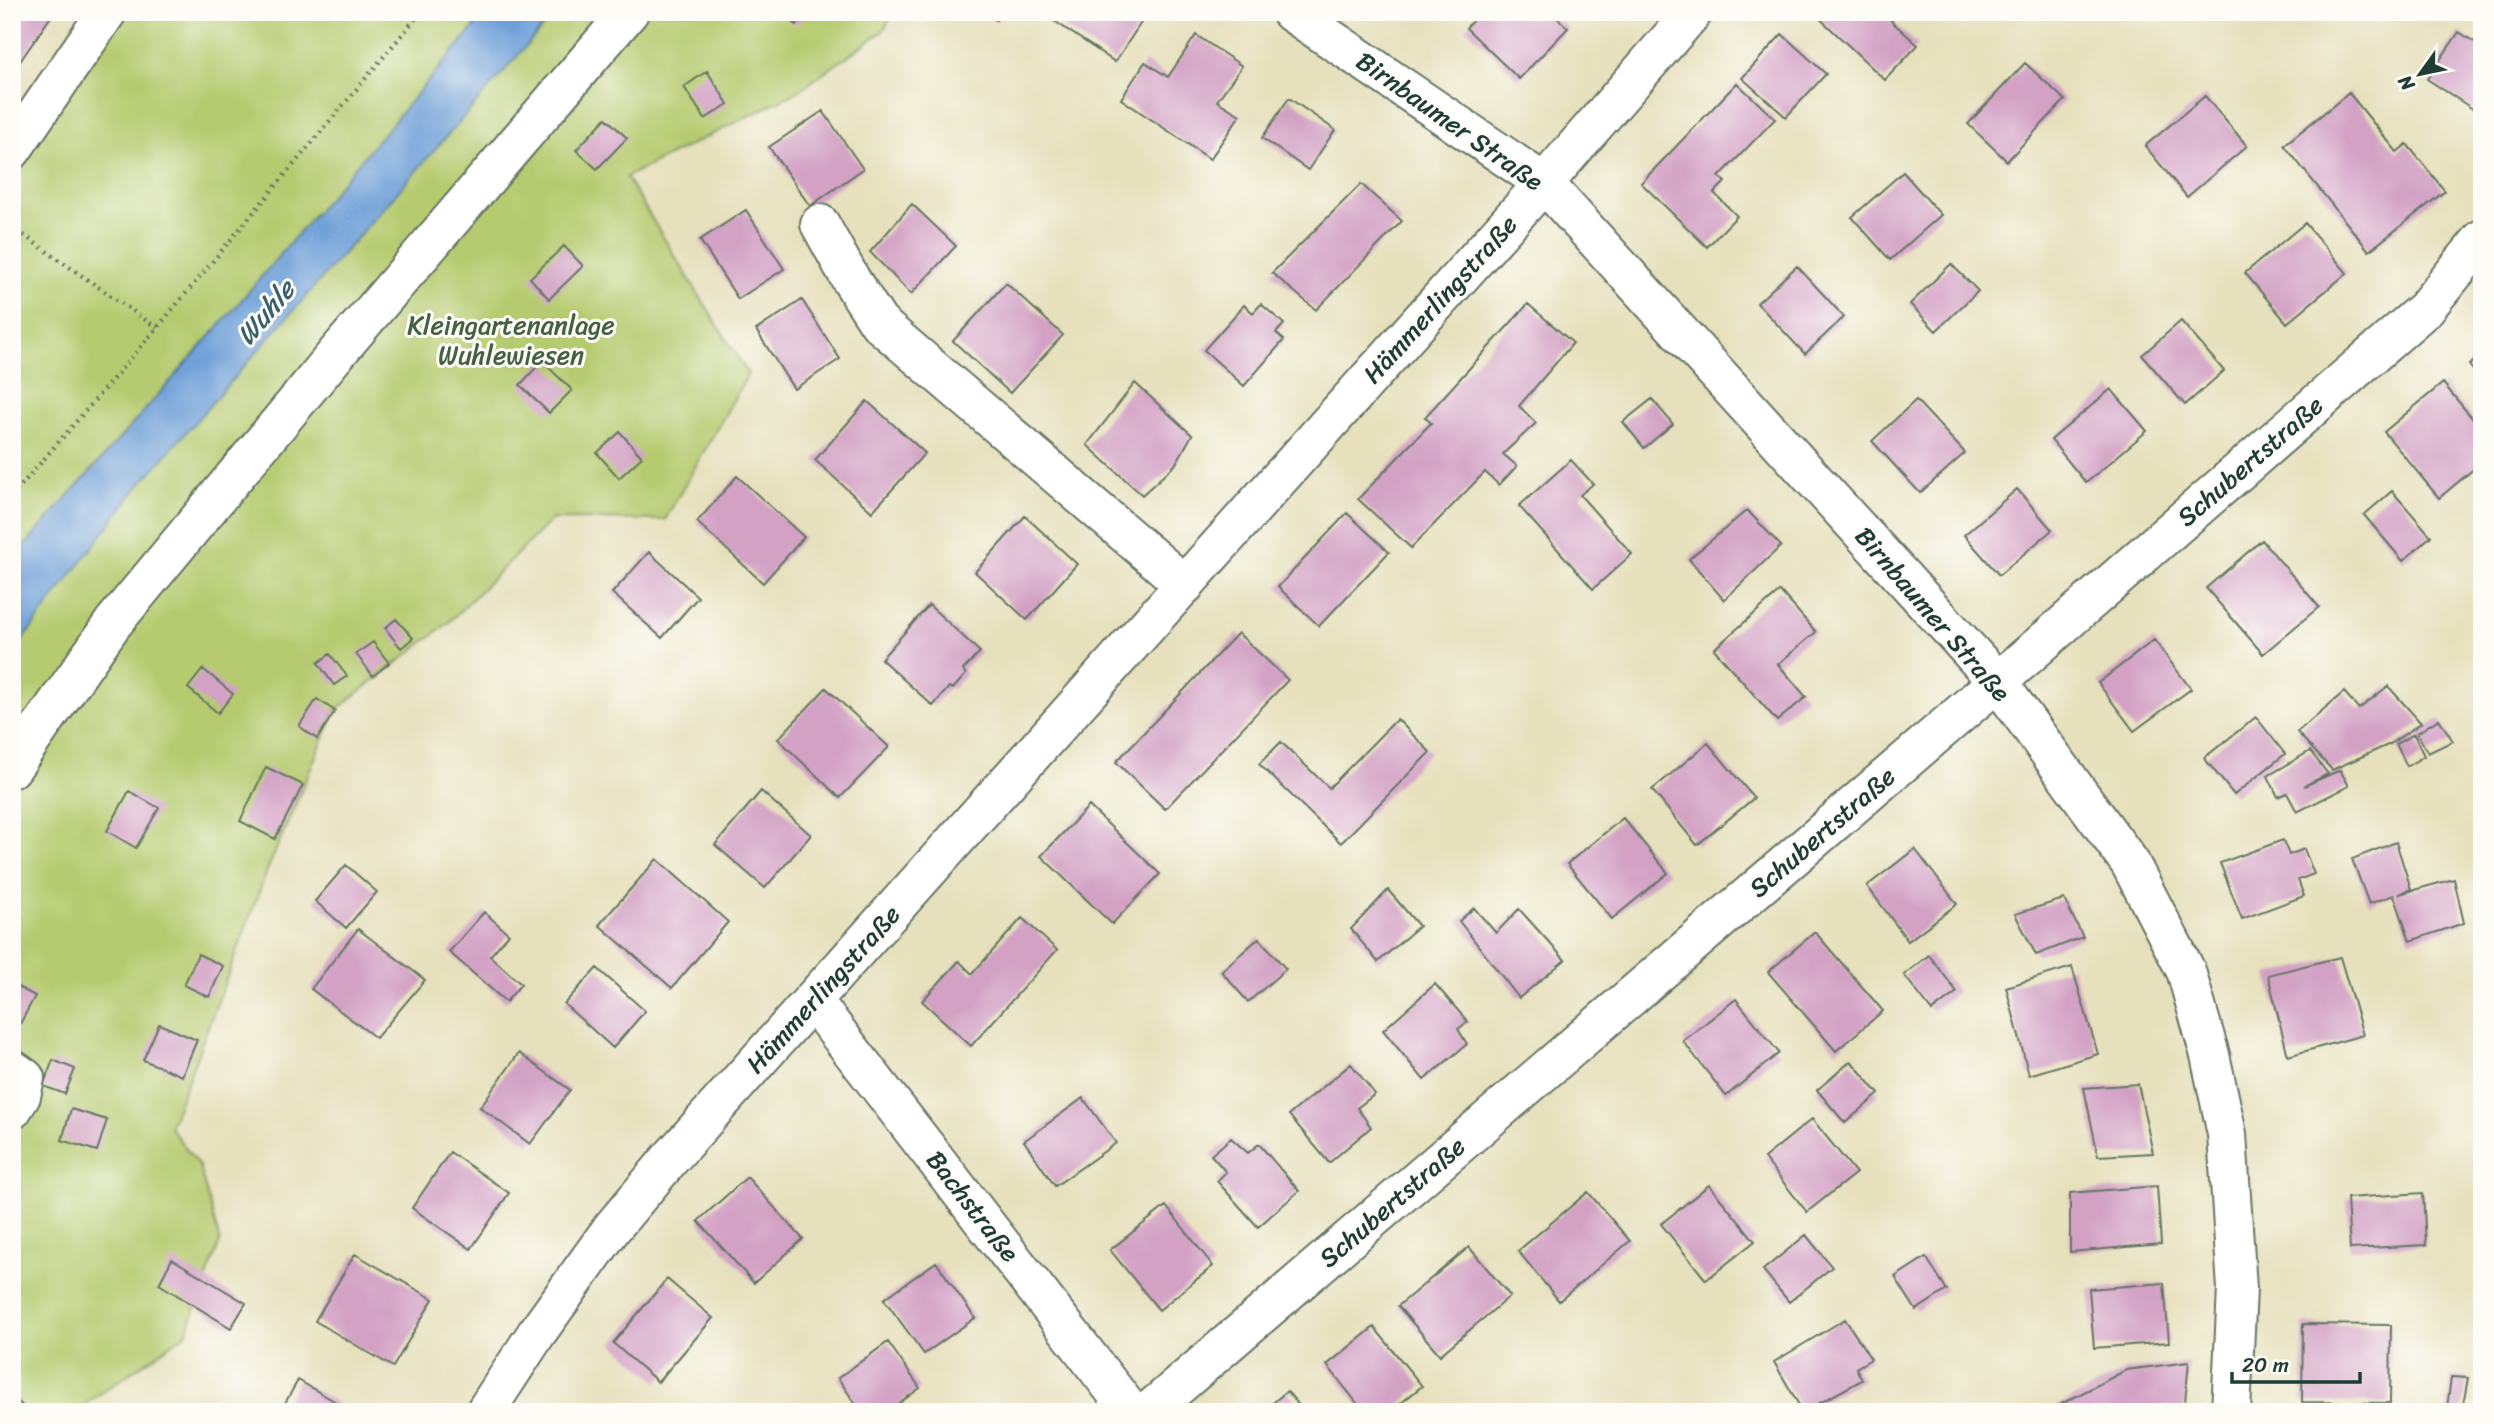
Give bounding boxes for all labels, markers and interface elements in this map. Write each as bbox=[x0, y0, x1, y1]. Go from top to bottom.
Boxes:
north arrow bbox=[2386, 38, 2456, 108]
street label: Birnbaumer Straße bbox=[1346, 39, 1554, 203]
text: N bbox=[2388, 68, 2424, 98]
street label: Hämmerlingstraße bbox=[1351, 204, 1529, 394]
water label: Wuhle bbox=[223, 266, 309, 356]
park label: Kleingartenanlage Wuhlewiesen bbox=[407, 302, 615, 378]
street label: Schubertstraße bbox=[2166, 384, 2334, 538]
street label: Birnbaumer Straße bbox=[1843, 516, 2023, 713]
street label: Schubertstraße bbox=[1738, 755, 1906, 909]
street label: Hämmerlingstraße bbox=[734, 894, 912, 1084]
street label: Schubertstraße bbox=[1308, 1125, 1476, 1279]
street label: Bachstraße bbox=[914, 1140, 1032, 1273]
scale bar bbox=[2232, 1340, 2359, 1384]
text: 20 m bbox=[2242, 1346, 2289, 1384]

